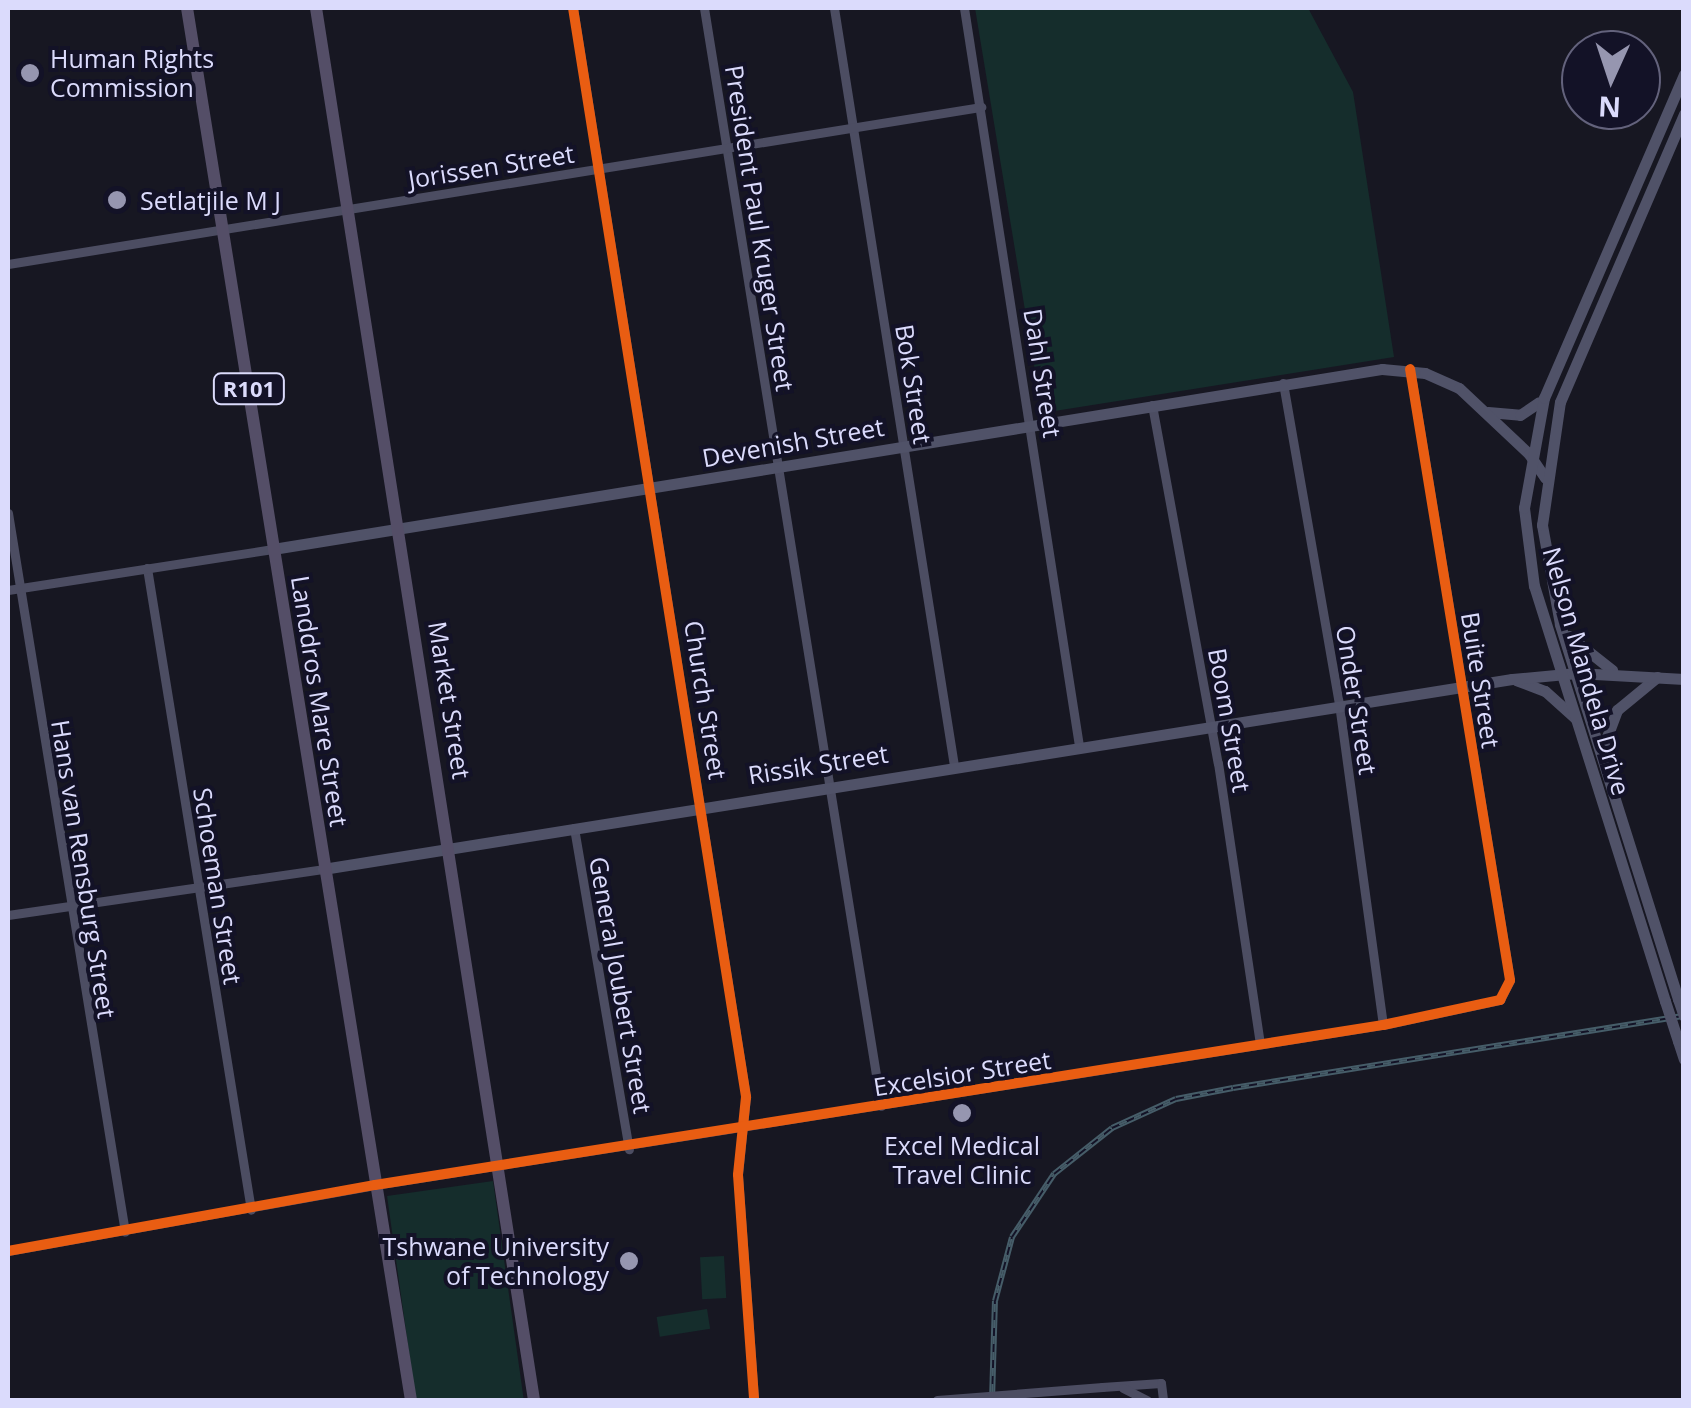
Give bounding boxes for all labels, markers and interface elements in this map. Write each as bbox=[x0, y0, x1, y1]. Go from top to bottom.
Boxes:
north arrow bbox=[1561, 30, 1661, 130]
place label: Human Rights Commission bbox=[50, 44, 214, 103]
marker: Human Rights Commission bbox=[19, 62, 41, 84]
street label: President Paul Kruger Street bbox=[719, 63, 801, 393]
text: N bbox=[1597, 88, 1622, 128]
street label: Jorissen Street bbox=[406, 138, 576, 194]
place label: Setlatjile M J bbox=[140, 185, 281, 215]
marker: Setlatjile M J bbox=[104, 187, 130, 213]
street label: Dahl Street bbox=[1018, 306, 1068, 440]
street label: Bok Street bbox=[890, 322, 938, 446]
road number: R101 bbox=[212, 372, 286, 406]
street label: Devenish Street bbox=[700, 411, 886, 473]
street label: Nelson Mandela Drive bbox=[1537, 543, 1637, 799]
street label: Landdros Mare Street bbox=[285, 573, 355, 829]
street label: Buite Street bbox=[1455, 610, 1507, 750]
street label: Market Street bbox=[423, 619, 477, 781]
street label: Church Street bbox=[679, 619, 733, 781]
street label: Onder Street bbox=[1330, 623, 1384, 777]
street label: Boom Street bbox=[1203, 646, 1257, 794]
street label: Hans van Rensburg Street bbox=[46, 718, 122, 1020]
street label: Rissik Street bbox=[746, 738, 890, 790]
street label: Schoeman Street bbox=[188, 785, 248, 987]
street label: General Joubert Street bbox=[584, 854, 658, 1116]
street label: Excelsior Street bbox=[871, 1044, 1053, 1102]
marker: Excel Medical Travel Clinic bbox=[949, 1100, 975, 1126]
place label: Excel Medical Travel Clinic bbox=[884, 1131, 1040, 1190]
place label: Tshwane University of Technology bbox=[383, 1232, 609, 1291]
marker: Tshwane University of Technology bbox=[618, 1250, 640, 1272]

